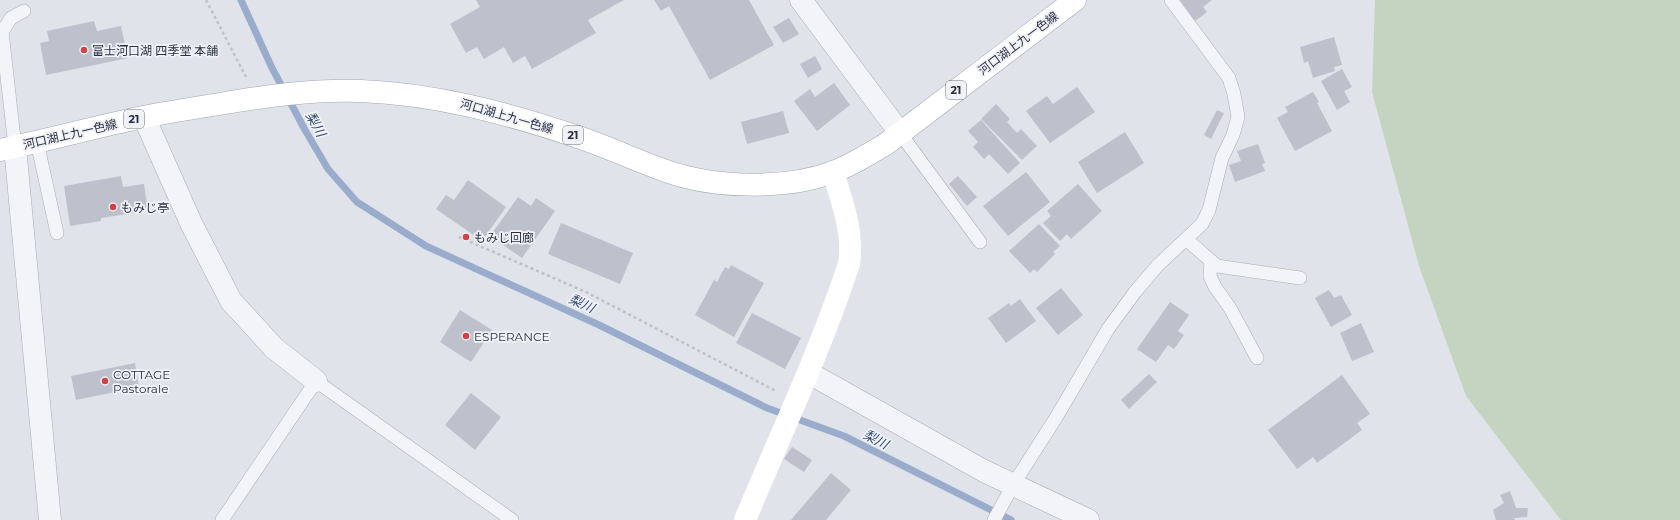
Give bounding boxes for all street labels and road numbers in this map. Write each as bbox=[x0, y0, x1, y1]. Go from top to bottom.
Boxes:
street label: 河口湖上九一色線 bbox=[975, 8, 1061, 78]
road number: 21 bbox=[946, 81, 966, 99]
street label: 河口湖上九一色線 bbox=[459, 96, 555, 136]
road number: 21 bbox=[124, 110, 144, 128]
street label: 河口湖上九一色線 bbox=[22, 116, 118, 152]
road number: 21 bbox=[563, 126, 583, 144]

